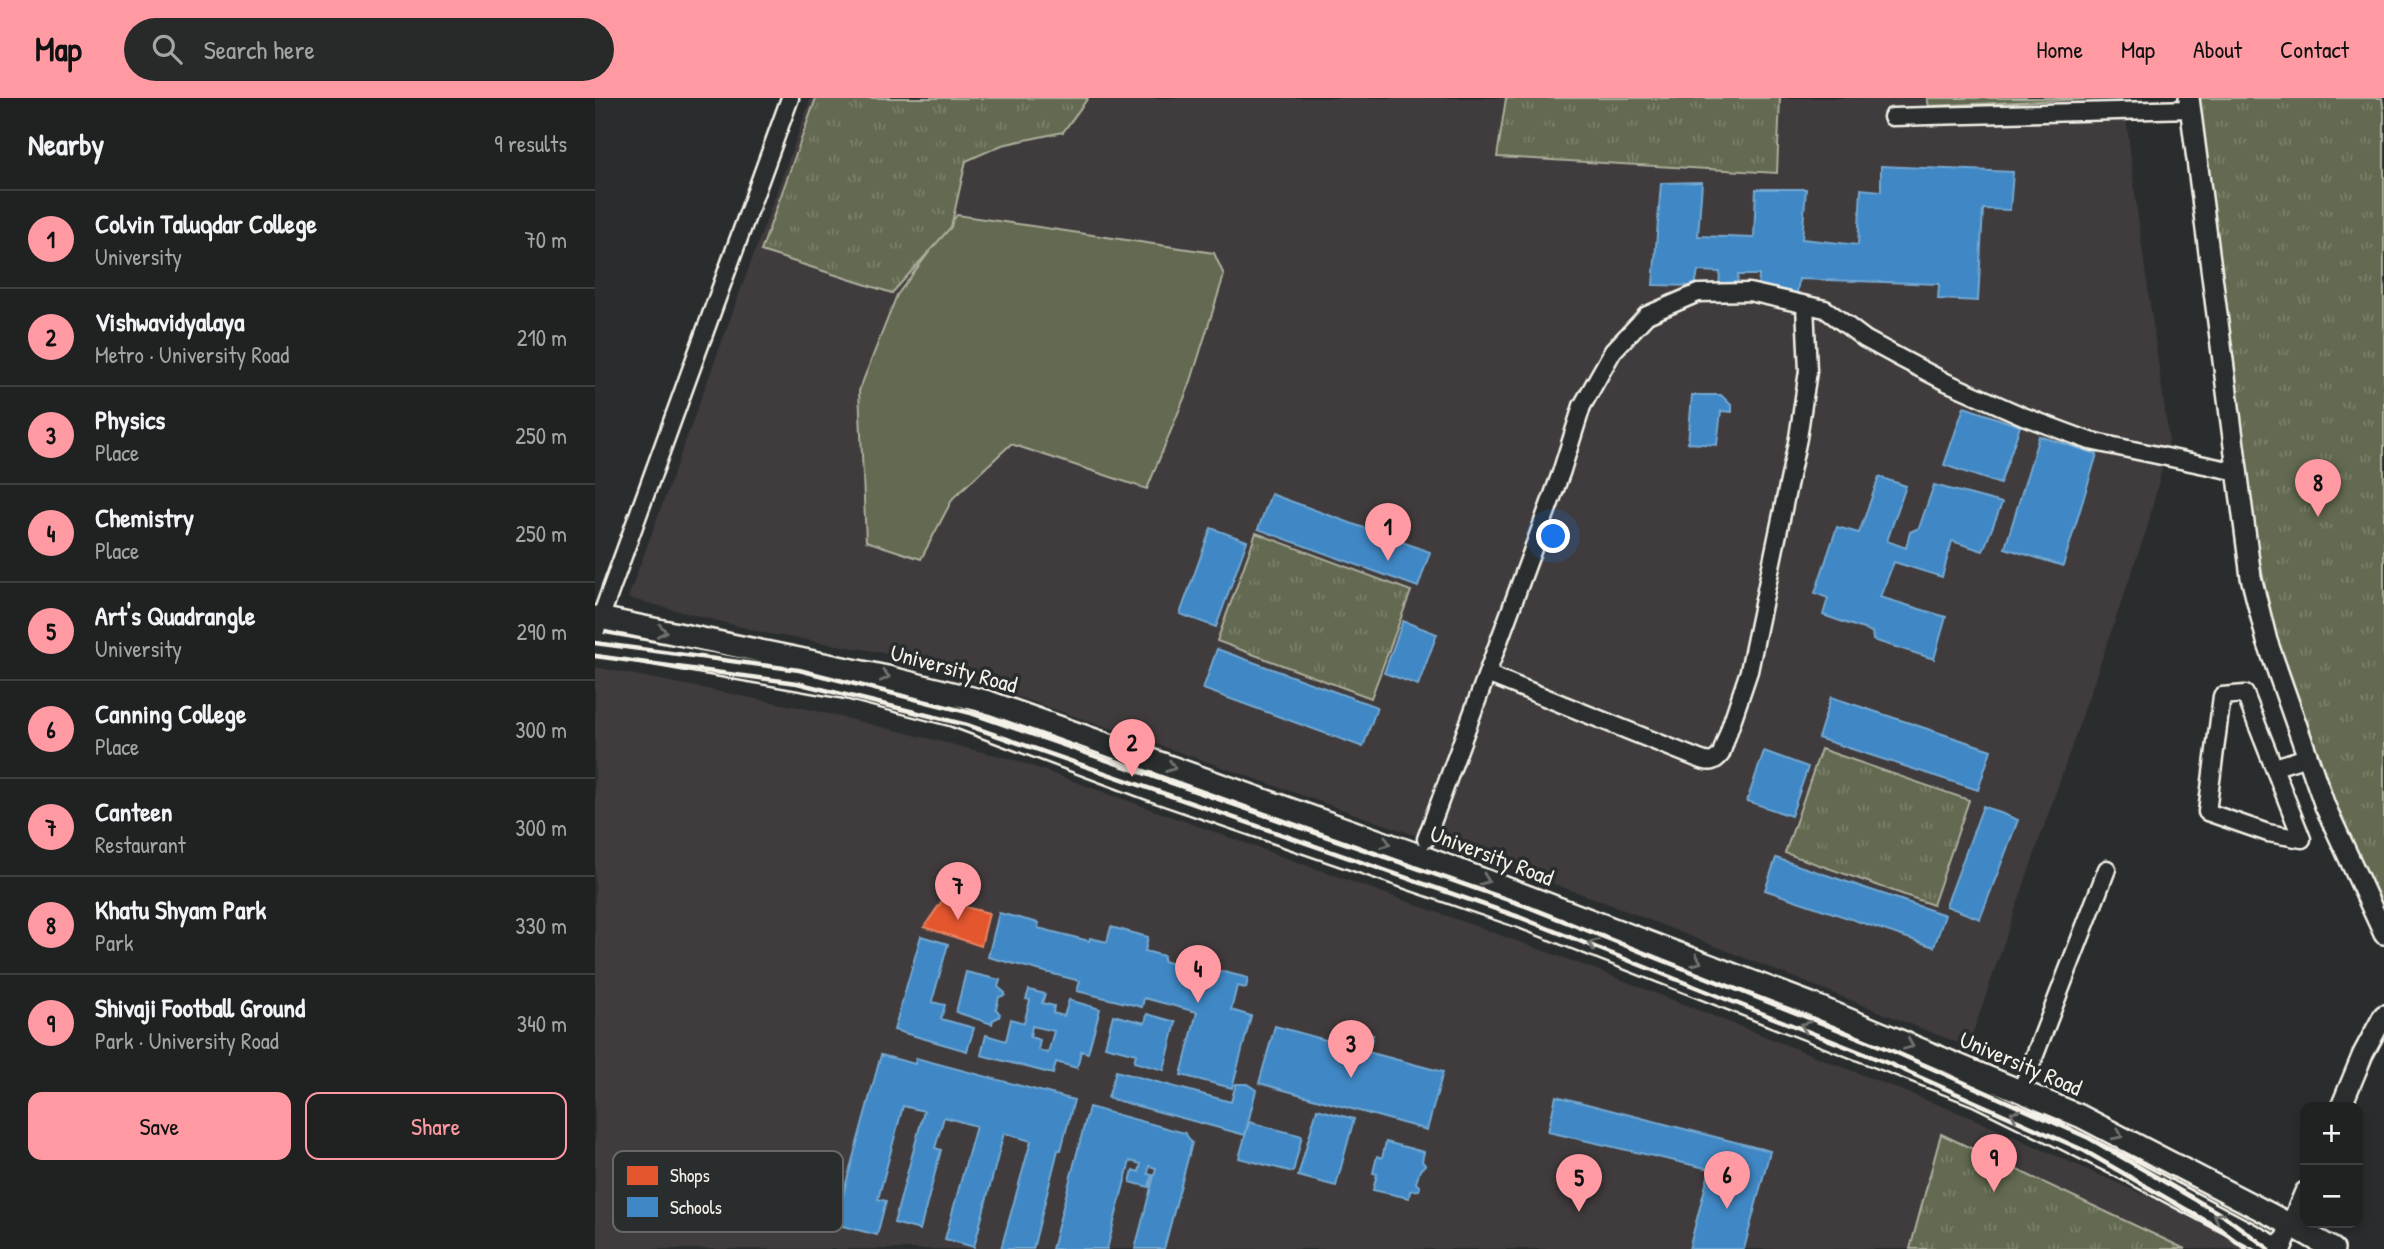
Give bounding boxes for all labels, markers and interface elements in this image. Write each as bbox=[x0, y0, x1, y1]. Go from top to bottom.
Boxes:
search box bbox=[124, 18, 614, 81]
text: Map bbox=[35, 27, 82, 71]
icon: search bbox=[148, 30, 186, 68]
text: Search here bbox=[204, 32, 315, 67]
text: Home bbox=[2036, 33, 2083, 65]
text: Map bbox=[2121, 33, 2155, 65]
text: About bbox=[2193, 33, 2242, 65]
text: Contact bbox=[2280, 33, 2349, 65]
text: Nearby bbox=[28, 124, 104, 164]
text: 9 results bbox=[494, 128, 567, 159]
text: Colvin Taluqdar College bbox=[95, 206, 317, 241]
text: 1 bbox=[47, 224, 55, 255]
text: 70 m bbox=[524, 224, 567, 255]
text: University bbox=[95, 241, 182, 272]
text: Vishwavidyalaya bbox=[95, 304, 244, 339]
text: 2 bbox=[46, 322, 56, 353]
text: 210 m bbox=[517, 322, 567, 353]
text: Metro · University Road bbox=[95, 339, 289, 370]
text: Physics bbox=[95, 402, 165, 437]
text: 3 bbox=[46, 420, 56, 451]
text: 250 m bbox=[515, 420, 567, 451]
text: Place bbox=[95, 437, 139, 468]
pin: 8 bbox=[2295, 459, 2341, 517]
text: Chemistry bbox=[95, 500, 194, 535]
pin: 1 bbox=[1365, 503, 1411, 561]
text: 4 bbox=[47, 518, 55, 549]
text: 250 m bbox=[515, 518, 567, 549]
your location bbox=[1536, 519, 1570, 553]
text: Place bbox=[95, 535, 139, 566]
text: Art's Quadrangle bbox=[95, 598, 255, 633]
text: 5 bbox=[46, 616, 56, 647]
text: 290 m bbox=[517, 616, 567, 647]
one-way arrow bbox=[656, 622, 668, 637]
text: University bbox=[95, 633, 182, 664]
street label: University Road bbox=[887, 636, 1021, 700]
one-way arrow bbox=[879, 668, 891, 683]
text: Canning College bbox=[95, 696, 246, 731]
text: 6 bbox=[46, 714, 56, 745]
text: 300 m bbox=[515, 714, 567, 745]
pin: 2 bbox=[1109, 719, 1155, 777]
text: Place bbox=[95, 731, 139, 762]
one-way arrow bbox=[1165, 759, 1177, 773]
text: Canteen bbox=[95, 794, 173, 829]
text: 7 bbox=[45, 812, 57, 843]
text: 300 m bbox=[515, 812, 567, 843]
street label: University Road bbox=[1426, 817, 1558, 893]
text: Restaurant bbox=[95, 829, 186, 860]
one-way arrow bbox=[1379, 835, 1391, 849]
pin: 7 bbox=[935, 862, 981, 920]
one-way arrow bbox=[1478, 872, 1490, 886]
text: Khatu Shyam Park bbox=[95, 892, 266, 927]
text: 8 bbox=[46, 910, 56, 941]
text: 330 m bbox=[515, 910, 567, 941]
text: Park bbox=[95, 927, 133, 958]
one-way arrow bbox=[1588, 939, 1600, 953]
pin: 4 bbox=[1175, 945, 1221, 1003]
one-way arrow bbox=[1691, 953, 1703, 967]
text: Shivaji Football Ground bbox=[95, 990, 305, 1025]
text: 9 bbox=[47, 1008, 55, 1039]
text: 340 m bbox=[517, 1008, 567, 1039]
pin: 3 bbox=[1328, 1020, 1374, 1078]
one-way arrow bbox=[1800, 1021, 1812, 1035]
street label: University Road bbox=[1955, 1023, 2087, 1103]
text: Park · University Road bbox=[95, 1025, 279, 1056]
one-way arrow bbox=[1901, 1037, 1914, 1051]
button: Save bbox=[28, 1092, 291, 1160]
button: Share bbox=[305, 1092, 567, 1160]
map controls bbox=[2300, 1102, 2363, 1228]
button: + bbox=[2300, 1102, 2363, 1165]
one-way arrow bbox=[2010, 1108, 2022, 1122]
one-way arrow bbox=[2111, 1126, 2123, 1140]
pin: 9 bbox=[1971, 1134, 2017, 1192]
legend bbox=[613, 1151, 843, 1232]
pin: 6 bbox=[1704, 1151, 1750, 1209]
pin: 5 bbox=[1556, 1154, 1602, 1212]
text: Shops bbox=[670, 1162, 710, 1188]
button: − bbox=[2300, 1165, 2363, 1228]
text: Schools bbox=[670, 1194, 722, 1220]
one-way arrow bbox=[2213, 1212, 2225, 1225]

